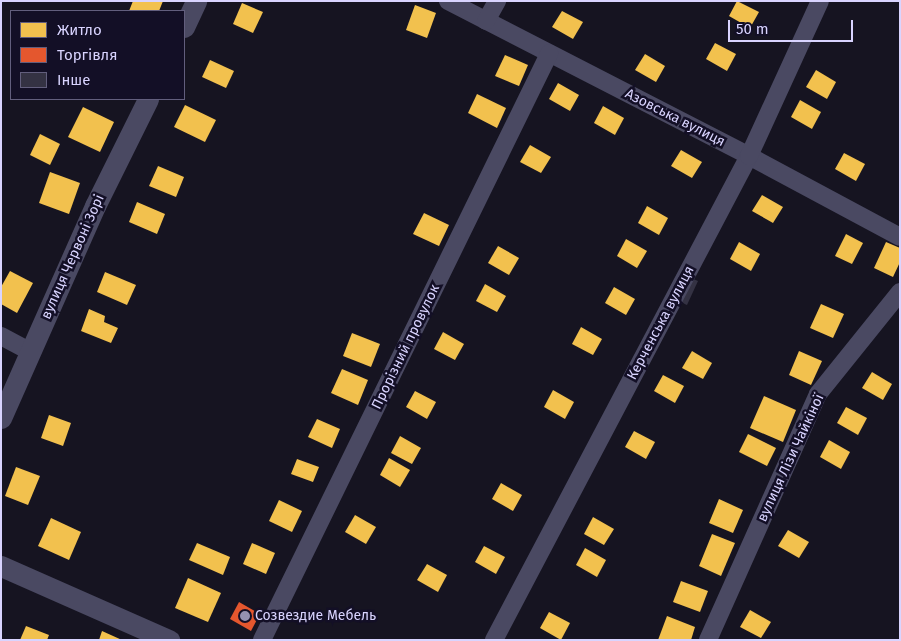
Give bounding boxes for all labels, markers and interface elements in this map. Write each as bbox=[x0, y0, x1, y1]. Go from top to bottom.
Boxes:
legend bbox=[10, 10, 185, 100]
scale bar bbox=[731, 10, 856, 42]
text: 50 m bbox=[736, 20, 769, 38]
text: Житло bbox=[57, 21, 102, 39]
text: Торгівля bbox=[57, 46, 117, 64]
text: Інше bbox=[57, 71, 90, 89]
street label: Азовська вулиця bbox=[622, 86, 728, 150]
street label: вулиця Червоні Зорі bbox=[38, 192, 108, 322]
street label: Керченська вулиця bbox=[624, 263, 698, 383]
street label: Прорізний провулок bbox=[368, 282, 444, 412]
street label: вулиця Лізи Чайкіної bbox=[754, 391, 828, 525]
place label: Созвездие Мебель bbox=[255, 608, 376, 624]
marker: Созвездие Мебель bbox=[239, 610, 251, 622]

